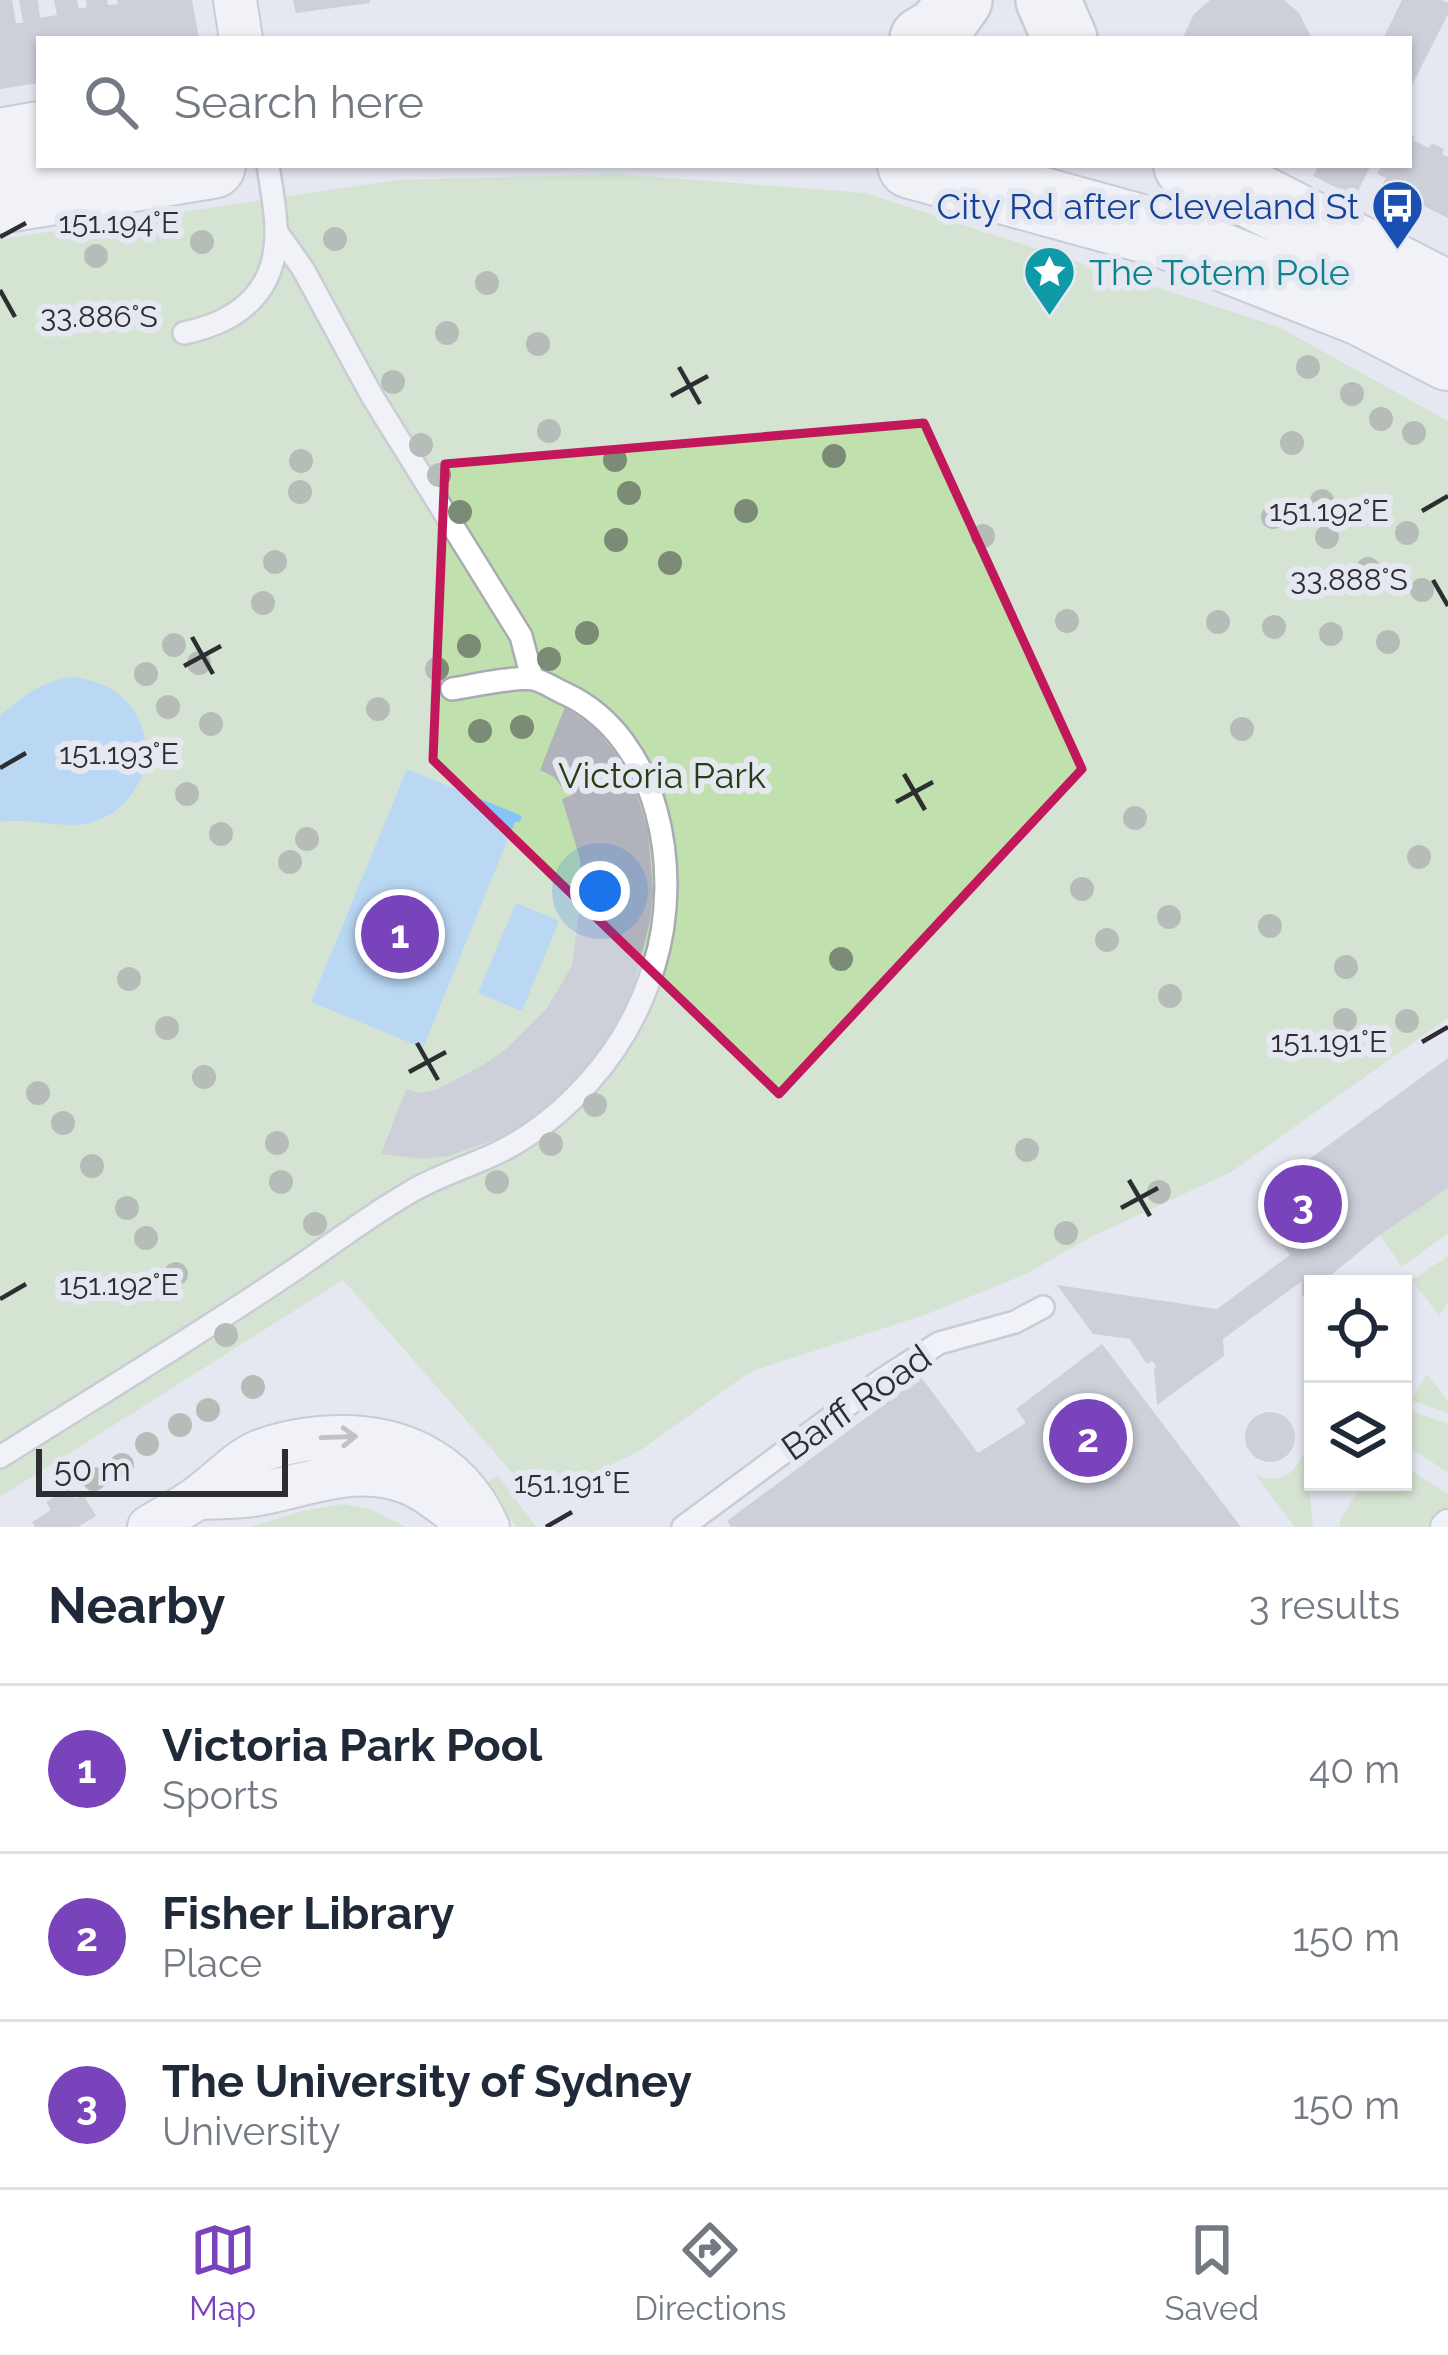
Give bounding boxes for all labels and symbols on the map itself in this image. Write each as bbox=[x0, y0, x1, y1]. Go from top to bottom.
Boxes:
bus stop icon: City Rd after Cleveland St bbox=[1370, 178, 1426, 252]
place label: City Rd after Cleveland St bbox=[937, 185, 1359, 227]
text: 151.194°E bbox=[59, 205, 179, 240]
place icon: The Totem Pole bbox=[1022, 244, 1078, 318]
place label: The Totem Pole bbox=[1089, 251, 1350, 293]
text: 33.886°S bbox=[40, 299, 158, 334]
text: 151.192°E bbox=[1269, 493, 1389, 528]
text: 33.888°S bbox=[1290, 562, 1408, 597]
text: 151.193°E bbox=[59, 736, 179, 771]
park label: Victoria Park bbox=[558, 754, 766, 796]
your location bbox=[570, 861, 630, 921]
pin: 1 bbox=[361, 889, 439, 979]
text: 151.191°E bbox=[1271, 1024, 1387, 1059]
pin: 3 bbox=[1264, 1159, 1342, 1249]
text: 151.192°E bbox=[59, 1267, 179, 1302]
street label: Barff Road bbox=[774, 1335, 938, 1469]
pin: 2 bbox=[1049, 1393, 1127, 1483]
one-way arrow bbox=[319, 1426, 358, 1449]
scale bar bbox=[36, 1443, 288, 1496]
text: 151.191°E bbox=[514, 1465, 630, 1500]

